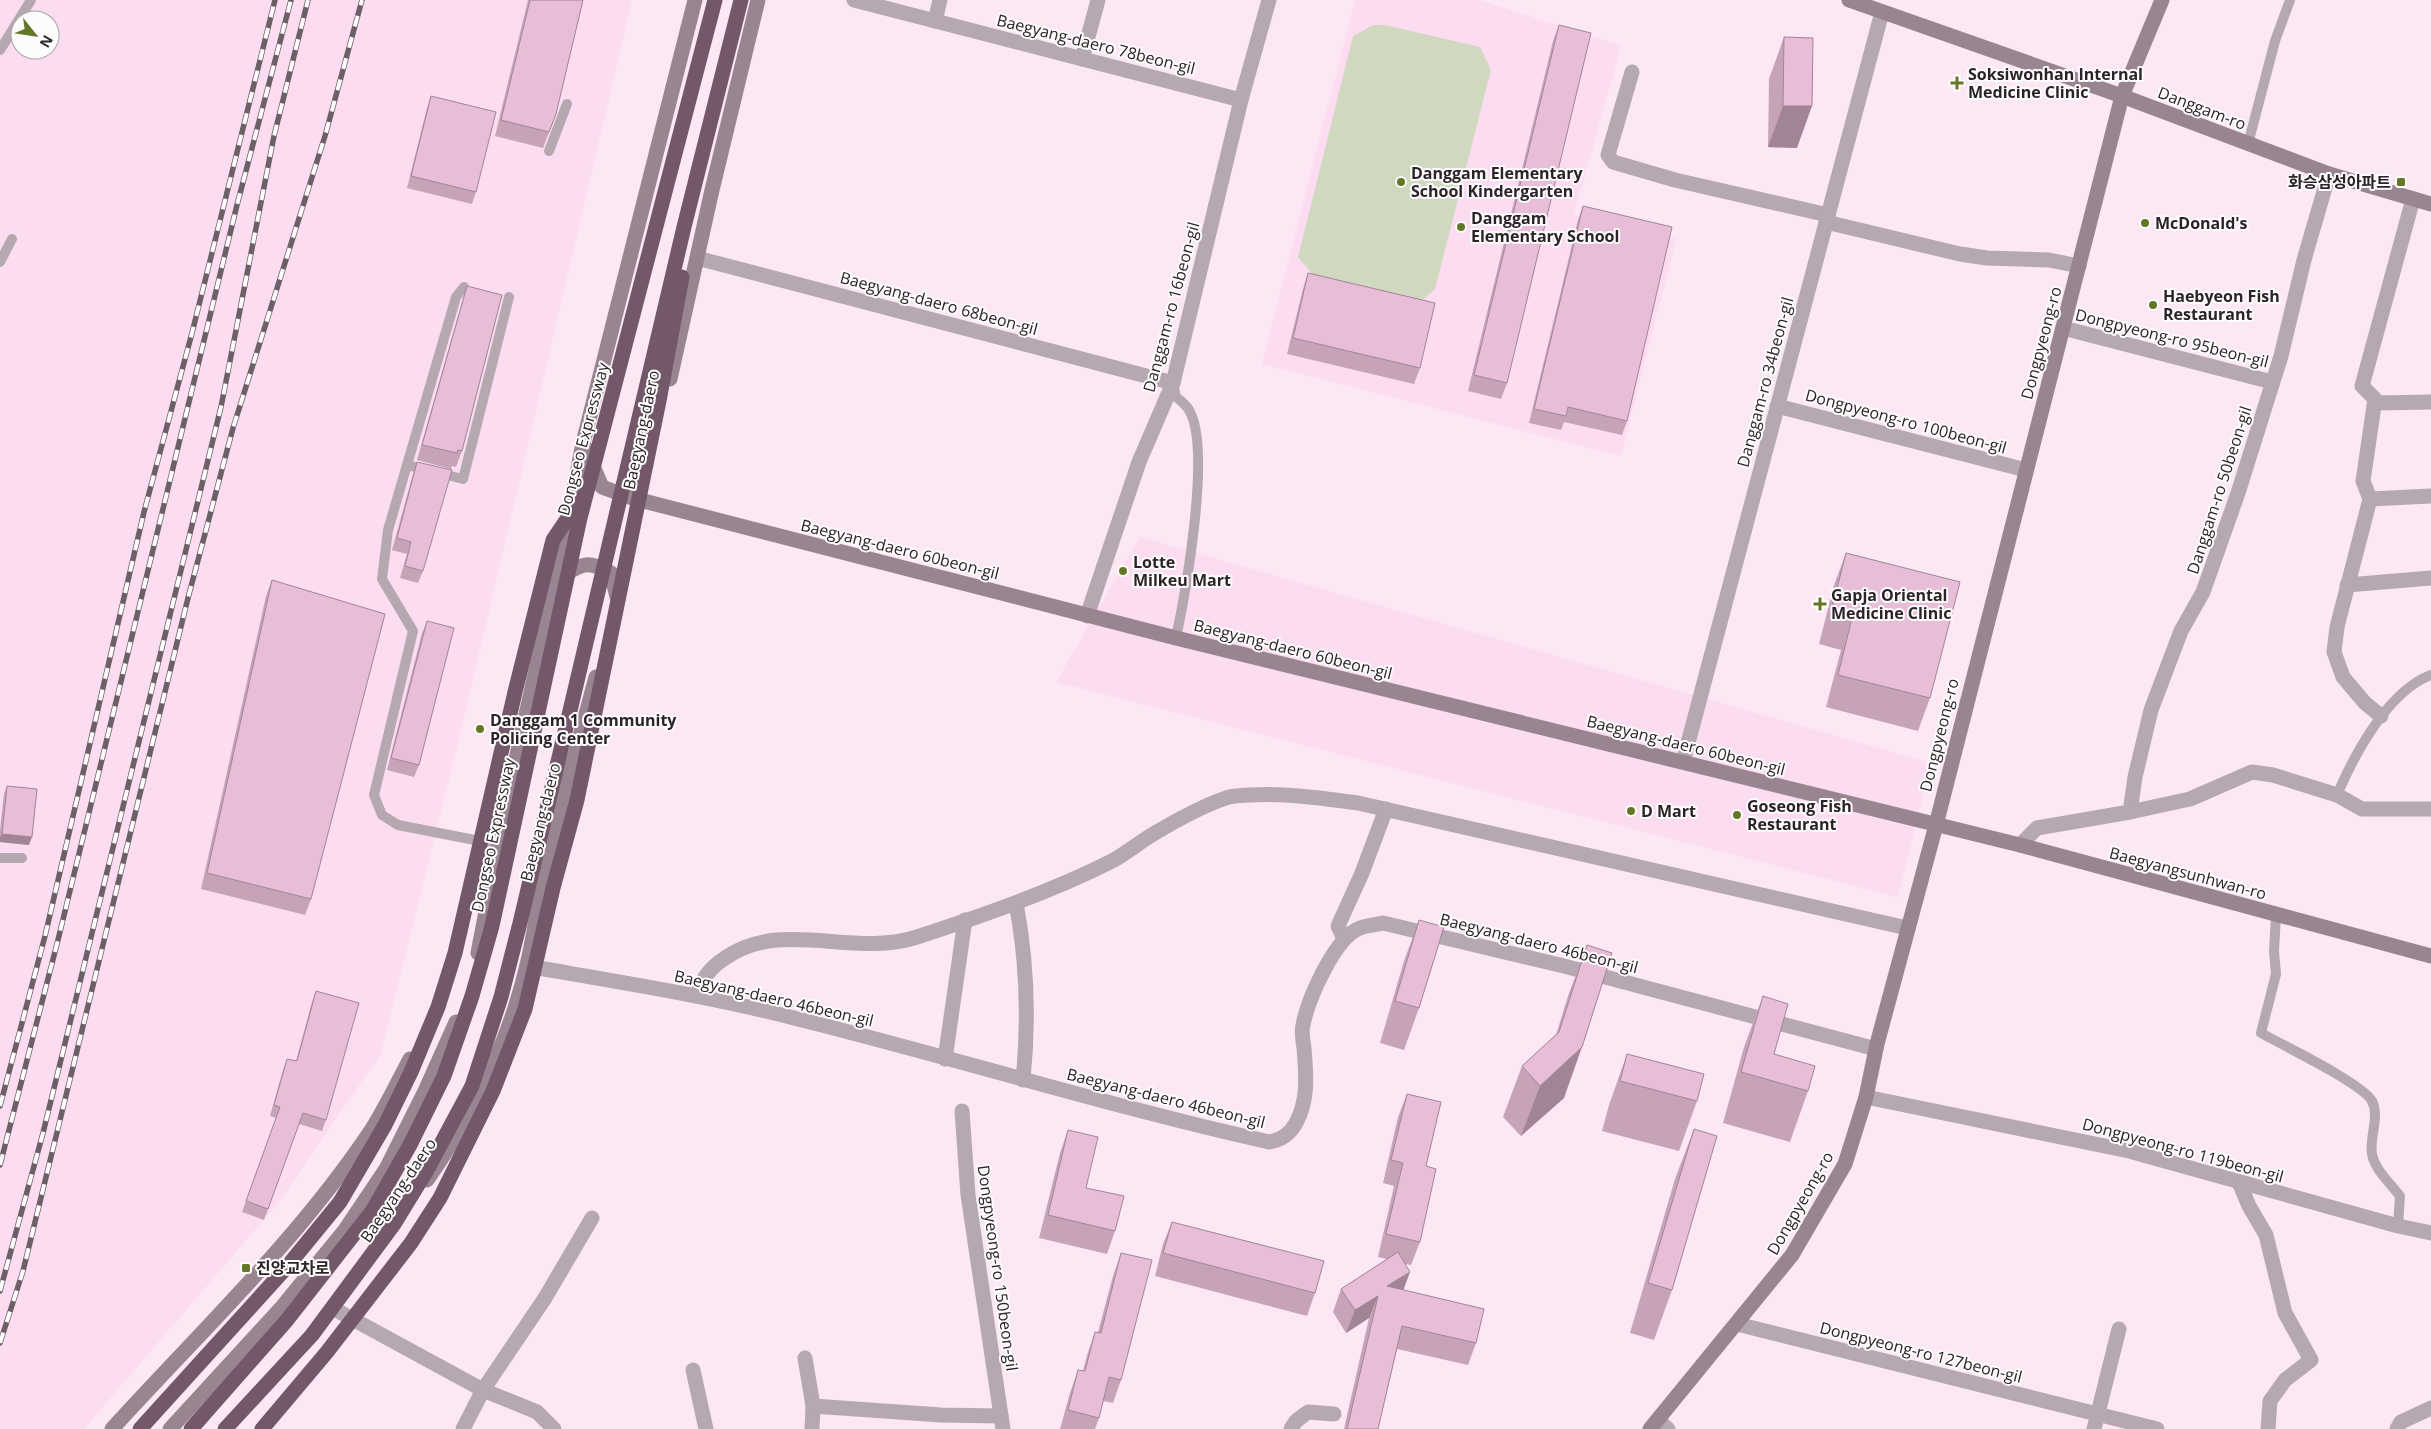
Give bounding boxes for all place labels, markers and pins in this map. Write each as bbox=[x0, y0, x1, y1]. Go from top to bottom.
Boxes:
place label: Soksiwonhan Internal Medicine Clinic bbox=[1968, 63, 2143, 103]
marker: Soksiwonhan Internal Medicine Clinic bbox=[1950, 76, 1964, 90]
place label: Danggam Elementary School Kindergarten bbox=[1411, 162, 1583, 202]
place label: 화승삼성아파트 bbox=[2288, 171, 2391, 193]
marker: Danggam Elementary School Kindergarten bbox=[1395, 176, 1407, 188]
marker: 화승삼성아파트 bbox=[2395, 176, 2407, 188]
place label: Danggam Elementary School bbox=[1471, 207, 1619, 247]
place label: McDonald's bbox=[2155, 212, 2248, 234]
marker: McDonald's bbox=[2139, 217, 2151, 229]
marker: Danggam Elementary School bbox=[1455, 221, 1467, 233]
place label: Haebyeon Fish Restaurant bbox=[2163, 285, 2280, 325]
marker: Haebyeon Fish Restaurant bbox=[2147, 299, 2159, 311]
place label: Lotte Milkeu Mart bbox=[1133, 551, 1231, 591]
marker: Lotte Milkeu Mart bbox=[1117, 565, 1129, 577]
place label: Gapja Oriental Medicine Clinic bbox=[1831, 584, 1951, 624]
marker: Gapja Oriental Medicine Clinic bbox=[1813, 597, 1827, 611]
place label: Danggam 1 Community Policing Center bbox=[490, 709, 677, 749]
marker: Danggam 1 Community Policing Center bbox=[474, 723, 486, 735]
place label: Goseong Fish Restaurant bbox=[1747, 795, 1852, 835]
place label: D Mart bbox=[1641, 800, 1696, 822]
marker: D Mart bbox=[1625, 805, 1637, 817]
marker: Goseong Fish Restaurant bbox=[1731, 809, 1743, 821]
place label: 진양교차로 bbox=[256, 1257, 330, 1279]
marker: 진양교차로 bbox=[240, 1262, 252, 1274]

